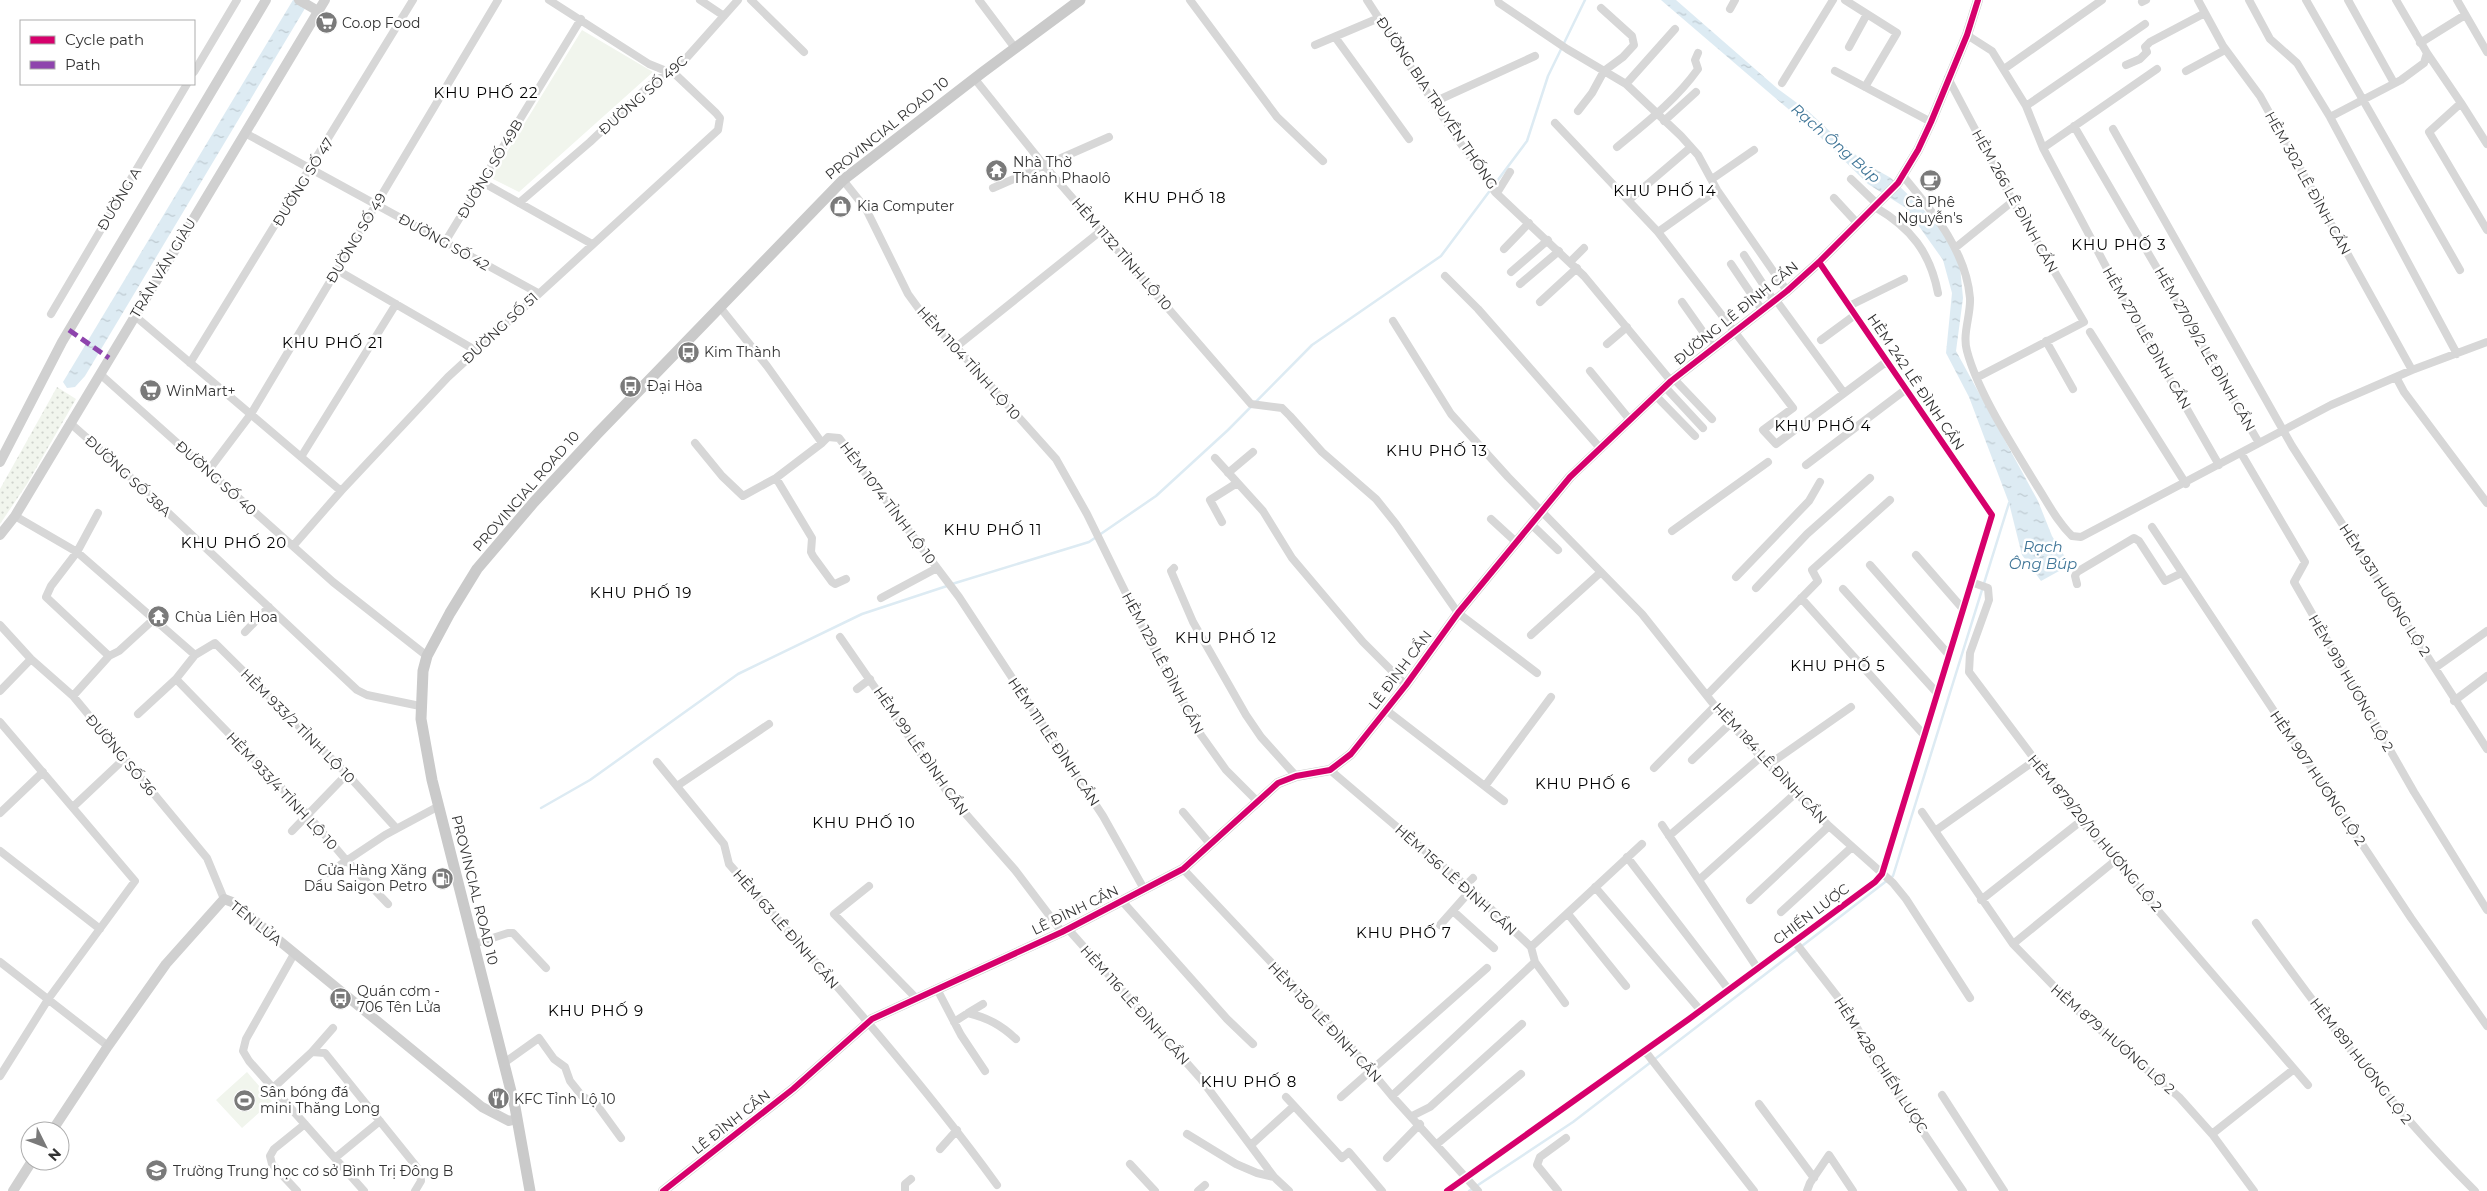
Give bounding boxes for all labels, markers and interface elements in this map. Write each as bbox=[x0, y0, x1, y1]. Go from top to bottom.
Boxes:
supermarket icon: Co.op Food bbox=[314, 11, 338, 35]
street label: ĐƯỜNG BIA TRUYỀN THỐNG bbox=[1372, 13, 1502, 193]
place label: Co.op Food bbox=[342, 14, 421, 32]
legend bbox=[20, 20, 195, 85]
text: Cycle path bbox=[65, 30, 144, 49]
street label: ĐƯỜNG SỐ 49C bbox=[594, 51, 691, 139]
text: Path bbox=[65, 55, 101, 74]
street label: PROVINCIAL ROAD 10 bbox=[821, 73, 953, 183]
district label: KHU PHỐ 22 bbox=[433, 83, 539, 102]
water label: Rạch Ông Búp bbox=[1788, 99, 1884, 187]
street label: HẺM 302 LÊ ĐÌNH CẨN bbox=[2261, 108, 2356, 258]
street label: ĐƯỜNG SỐ 49B bbox=[452, 116, 527, 222]
street label: HẺM 266 LÊ ĐÌNH CẨN bbox=[1968, 126, 2063, 276]
street label: ĐƯỜNG SỐ 47 bbox=[268, 134, 337, 230]
place label: Nhà Thờ Thánh Phaolô bbox=[1013, 153, 1111, 187]
temple icon: Nhà Thờ Thánh Phaolô bbox=[985, 158, 1009, 182]
street label: ĐƯỜNG A bbox=[93, 163, 145, 234]
cafe icon: Cà Phê Nguyễn's bbox=[1918, 168, 1942, 192]
district label: KHU PHỐ 14 bbox=[1613, 181, 1717, 200]
district label: KHU PHỐ 18 bbox=[1124, 188, 1227, 207]
street label: ĐƯỜNG SỐ 49 bbox=[321, 189, 390, 286]
place label: Cà Phê Nguyễn's bbox=[1897, 193, 1963, 227]
shop icon: Kia Computer bbox=[829, 194, 853, 218]
street label: HẺM 1132 TỈNH LỘ 10 bbox=[1068, 194, 1176, 314]
place label: Kia Computer bbox=[857, 197, 955, 215]
street label: ĐƯỜNG SỐ 42 bbox=[395, 209, 493, 275]
street label: TRẦN VĂN GIÀU bbox=[125, 214, 200, 321]
district label: KHU PHỐ 3 bbox=[2071, 235, 2167, 254]
street label: ĐƯỜNG LÊ ĐÌNH CẨN bbox=[1669, 256, 1802, 369]
street label: HẺM 270 LÊ ĐÌNH CẨN bbox=[2099, 263, 2196, 412]
street label: HẺM 270/9/2 LÊ ĐÌNH CẨN bbox=[2151, 263, 2260, 434]
street label: ĐƯỜNG SỐ 51 bbox=[458, 287, 542, 368]
street label: HẺM 1104 TỈNH LỘ 10 bbox=[913, 303, 1025, 423]
street label: HẺM 242 LÊ ĐÌNH CẨN bbox=[1864, 310, 1969, 454]
district label: KHU PHỐ 21 bbox=[282, 333, 384, 352]
bus stop icon: Kim Thành bbox=[676, 340, 700, 364]
place label: Kim Thành bbox=[704, 343, 781, 361]
bus stop icon: Đại Hòa bbox=[619, 374, 643, 398]
place label: Đại Hòa bbox=[647, 377, 703, 395]
supermarket icon: WinMart+ bbox=[138, 379, 162, 403]
place label: WinMart+ bbox=[166, 382, 236, 400]
district label: KHU PHỐ 4 bbox=[1775, 416, 1871, 435]
street label: PROVINCIAL ROAD 10 bbox=[469, 427, 583, 555]
street label: ĐƯỜNG SỐ 38A bbox=[81, 431, 176, 521]
street label: ĐƯỜNG SỐ 40 bbox=[172, 436, 261, 519]
street label: HẺM 1074 TỈNH LỘ 10 bbox=[836, 438, 940, 568]
district label: KHU PHỐ 13 bbox=[1386, 441, 1488, 460]
district label: KHU PHỐ 11 bbox=[944, 520, 1042, 539]
street label: HẺM 931 HƯƠNG LỘ 2 bbox=[2335, 520, 2435, 660]
district label: KHU PHỐ 20 bbox=[181, 533, 287, 552]
water label: Rạch Ông Búp bbox=[2009, 537, 2077, 573]
district label: KHU PHỐ 19 bbox=[590, 583, 692, 602]
street label: HẺM 129 LÊ ĐÌNH CẨN bbox=[1118, 589, 1209, 737]
temple icon: Chùa Liên Hoa bbox=[147, 605, 171, 629]
place label: Chùa Liên Hoa bbox=[175, 608, 278, 626]
street label: HẺM 919 HƯƠNG LỘ 2 bbox=[2304, 611, 2398, 755]
street label: LÊ ĐÌNH CẨN bbox=[1364, 626, 1436, 713]
district label: KHU PHỐ 12 bbox=[1175, 628, 1277, 647]
district label: KHU PHỐ 5 bbox=[1790, 656, 1886, 675]
street label: HẺM 933/2 TỈNH LỘ 10 bbox=[237, 665, 359, 787]
street label: HẺM 111 LÊ ĐÌNH CẨN bbox=[1004, 674, 1105, 810]
street label: HẺM 99 LÊ ĐÌNH CẨN bbox=[870, 683, 973, 819]
street label: HẺM 184 LÊ ĐÌNH CẨN bbox=[1709, 698, 1832, 827]
street label: HẺM 907 HƯƠNG LỘ 2 bbox=[2266, 707, 2370, 849]
street label: ĐƯỜNG SỐ 36 bbox=[82, 710, 161, 800]
street label: HẺM 933/4 TỈNH LỘ 10 bbox=[223, 728, 341, 854]
street label: HẺM 879/20/10 HƯƠNG LỘ 2 bbox=[2024, 751, 2166, 915]
district label: KHU PHỐ 6 bbox=[1535, 774, 1631, 793]
street label: PROVINCIAL ROAD 10 bbox=[448, 813, 502, 967]
district label: KHU PHỐ 10 bbox=[812, 813, 916, 832]
street label: HẺM 156 LÊ ĐÌNH CẨN bbox=[1391, 820, 1521, 939]
place label: Cửa Hàng Xăng Dầu Saigon Petro bbox=[304, 861, 427, 895]
street label: HẺM 63 LÊ ĐÌNH CẨN bbox=[729, 865, 844, 992]
fuel station icon: Cửa Hàng Xăng Dầu Saigon Petro bbox=[431, 866, 455, 890]
street label: CHIẾN LƯỢC bbox=[1769, 879, 1853, 949]
street label: LÊ ĐÌNH CẨN bbox=[1028, 880, 1121, 939]
street label: TÊN LỬA bbox=[226, 897, 286, 950]
district label: KHU PHỐ 7 bbox=[1356, 923, 1452, 942]
street label: HẺM 116 LÊ ĐÌNH CẨN bbox=[1077, 941, 1194, 1069]
street label: HẺM 130 LÊ ĐÌNH CẨN bbox=[1264, 957, 1386, 1086]
street label: HẺM 879 HƯƠNG LỘ 2 bbox=[2047, 980, 2179, 1098]
place label: Quán cơm - 706 Tên Lửa bbox=[357, 982, 441, 1016]
bus stop icon: Quán cơm - 706 Tên Lửa bbox=[329, 987, 353, 1011]
street label: HẺM 428 CHIẾN LƯỢC bbox=[1830, 993, 1933, 1136]
street label: HẺM 891 HƯƠNG LỘ 2 bbox=[2306, 994, 2416, 1128]
district label: KHU PHỐ 9 bbox=[548, 1001, 644, 1020]
district label: KHU PHỐ 8 bbox=[1201, 1072, 1297, 1091]
place label: Sân bóng đá mini Thăng Long bbox=[260, 1083, 380, 1117]
street label: LÊ ĐÌNH CẨN bbox=[688, 1085, 774, 1158]
restaurant icon: KFC Tỉnh Lộ 10 bbox=[486, 1087, 510, 1111]
sports icon: Sân bóng đá mini Thăng Long bbox=[232, 1088, 256, 1112]
place label: KFC Tỉnh Lộ 10 bbox=[514, 1090, 616, 1108]
north arrow bbox=[20, 1121, 70, 1171]
text: N bbox=[44, 1144, 65, 1165]
school or university icon: Trường Trung học cơ sở Bình Trị Đông B bbox=[145, 1159, 169, 1183]
place label: Trường Trung học cơ sở Bình Trị Đông B bbox=[173, 1162, 453, 1180]

